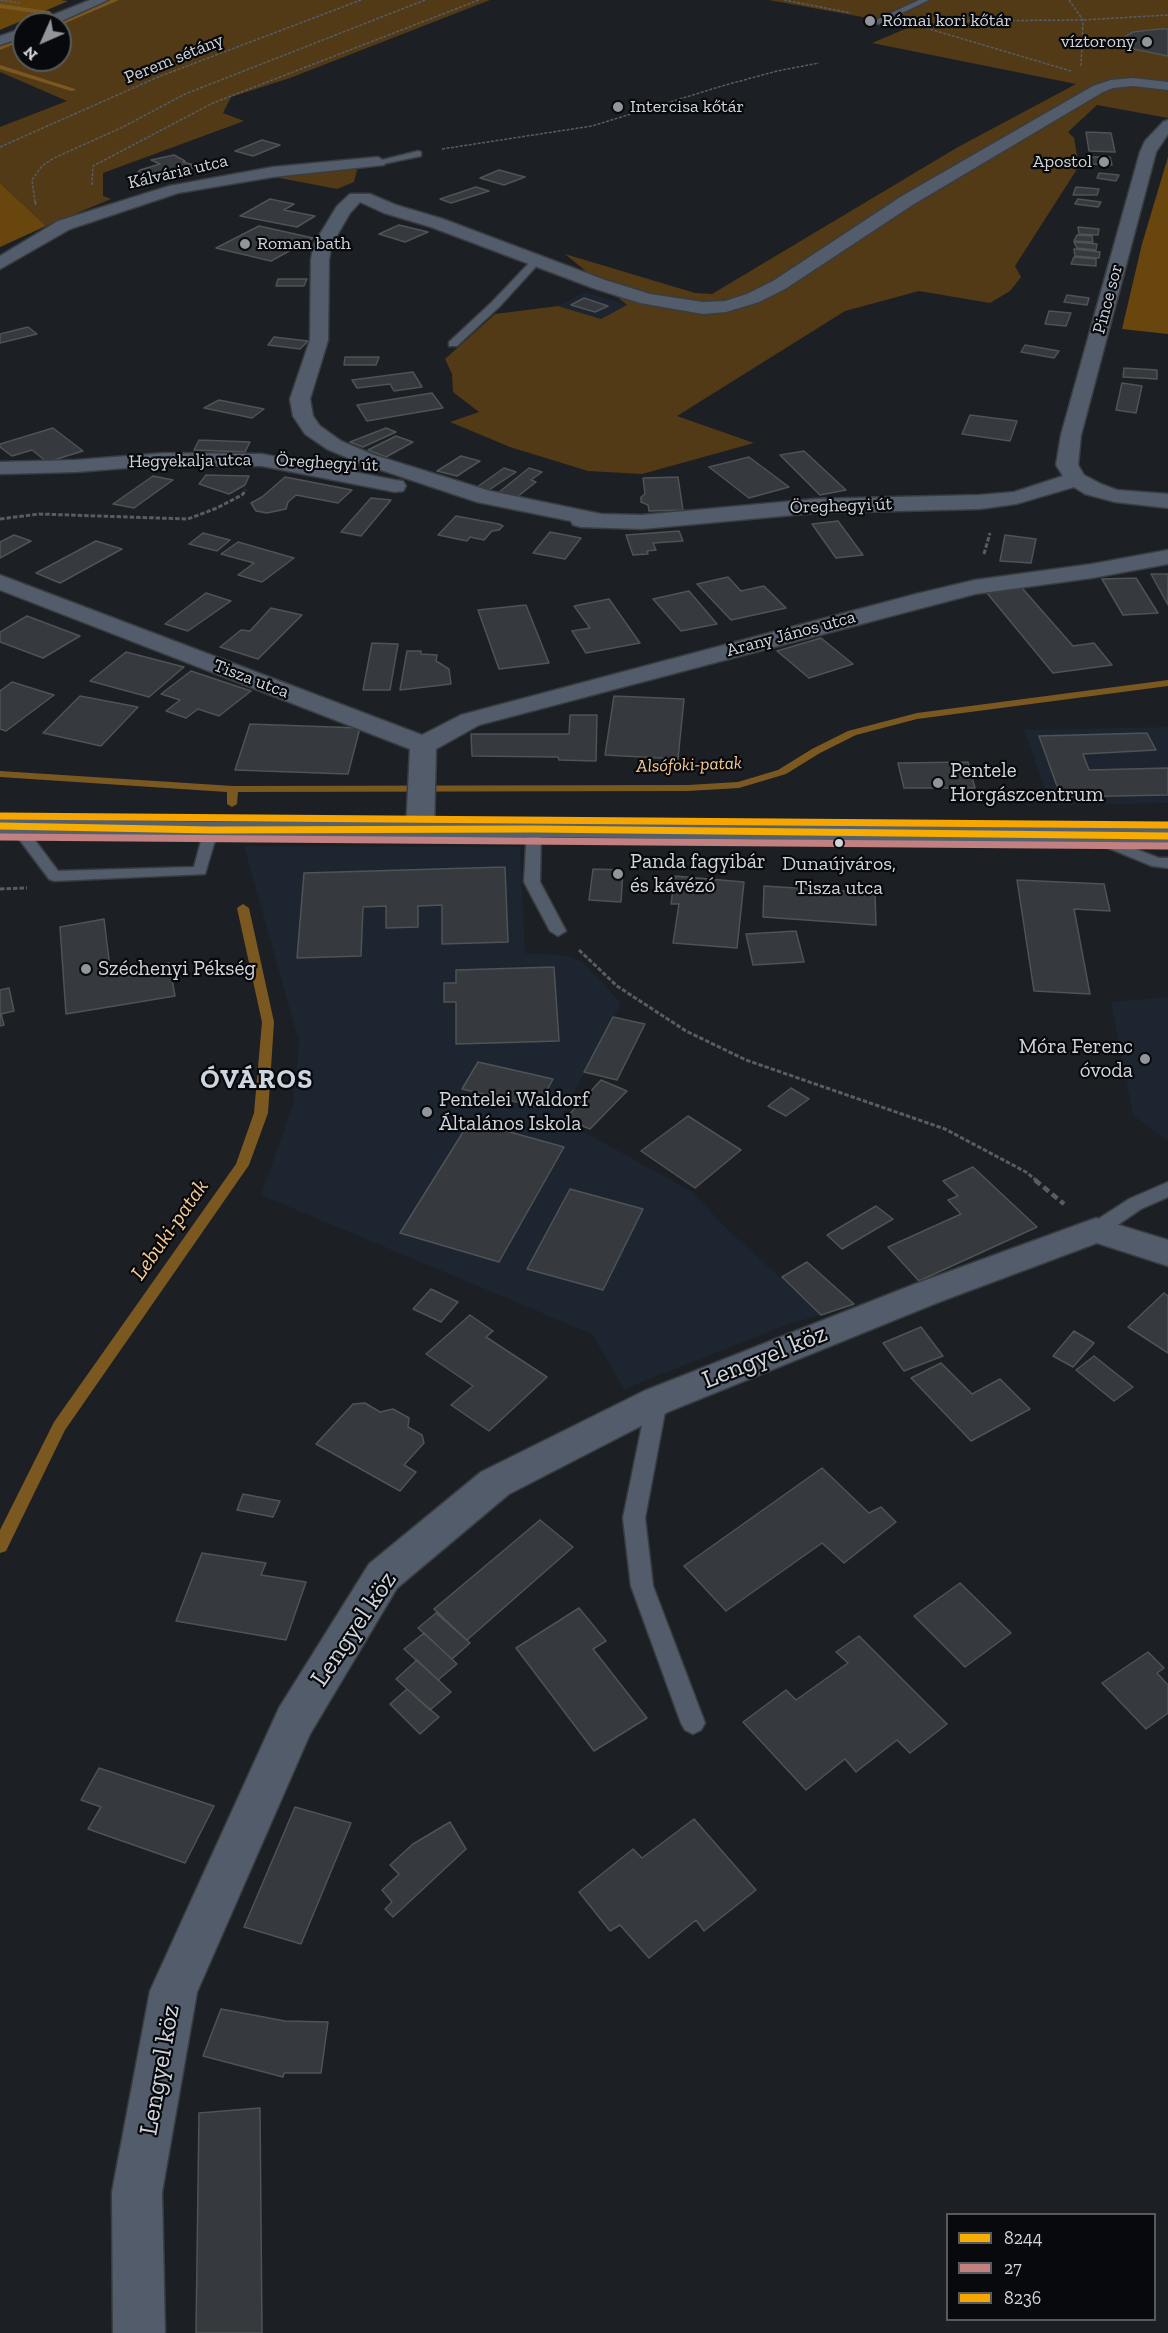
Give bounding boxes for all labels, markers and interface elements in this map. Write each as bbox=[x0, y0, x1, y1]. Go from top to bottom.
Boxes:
place label: Római kori kőtár bbox=[882, 10, 1012, 32]
north arrow bbox=[12, 12, 72, 72]
marker: Római kori kőtár bbox=[863, 14, 877, 28]
street label: Perem sétány bbox=[121, 29, 227, 89]
place label: víztorony bbox=[1061, 31, 1135, 53]
marker: víztorony bbox=[1140, 35, 1154, 49]
text: N bbox=[19, 43, 41, 65]
place label: Intercisa kőtár bbox=[630, 96, 744, 118]
marker: Intercisa kőtár bbox=[611, 100, 625, 114]
street label: Kálvária utca bbox=[126, 150, 230, 194]
place label: Apostol bbox=[1033, 151, 1092, 173]
marker: Apostol bbox=[1097, 155, 1111, 169]
place label: Roman bath bbox=[257, 233, 351, 255]
marker: Roman bath bbox=[238, 237, 252, 251]
street label: Pince sor bbox=[1088, 262, 1128, 336]
street label: Hegyekalja utca bbox=[128, 449, 252, 473]
street label: Öreghegyi út bbox=[275, 450, 379, 476]
street label: Öreghegyi út bbox=[789, 493, 893, 519]
street label: Arany János utca bbox=[724, 606, 858, 662]
street label: Tisza utca bbox=[210, 655, 292, 703]
water label: Alsófoki-patak bbox=[636, 752, 742, 778]
place label: Pentele Horgászcentrum bbox=[950, 758, 1104, 808]
marker: Pentele Horgászcentrum bbox=[931, 776, 945, 790]
marker: Dunaújváros, Tisza utca bbox=[833, 837, 845, 849]
place label: Panda fagyibár és kávézó bbox=[630, 849, 766, 899]
place label: Dunaújváros, Tisza utca bbox=[782, 852, 896, 899]
marker: Panda fagyibár és kávézó bbox=[611, 867, 625, 881]
place label: Széchenyi Pékség bbox=[98, 956, 256, 982]
marker: Széchenyi Pékség bbox=[79, 962, 93, 976]
place label: Móra Ferenc óvoda bbox=[1019, 1034, 1133, 1084]
marker: Móra Ferenc óvoda bbox=[1138, 1052, 1152, 1066]
district label: ÓVÁROS bbox=[200, 1064, 314, 1096]
place label: Pentelei Waldorf Általános Iskola bbox=[439, 1087, 588, 1137]
marker: Pentelei Waldorf Általános Iskola bbox=[420, 1105, 434, 1119]
water label: Lebuki-patak bbox=[126, 1174, 214, 1286]
street label: Lengyel köz bbox=[698, 1318, 832, 1396]
street label: Lengyel köz bbox=[304, 1566, 404, 1692]
street label: Lengyel köz bbox=[133, 2002, 187, 2138]
legend bbox=[946, 2213, 1156, 2321]
text: 8244 bbox=[1004, 2227, 1042, 2249]
text: 27 bbox=[1004, 2257, 1022, 2279]
text: 8236 bbox=[1004, 2287, 1041, 2309]

